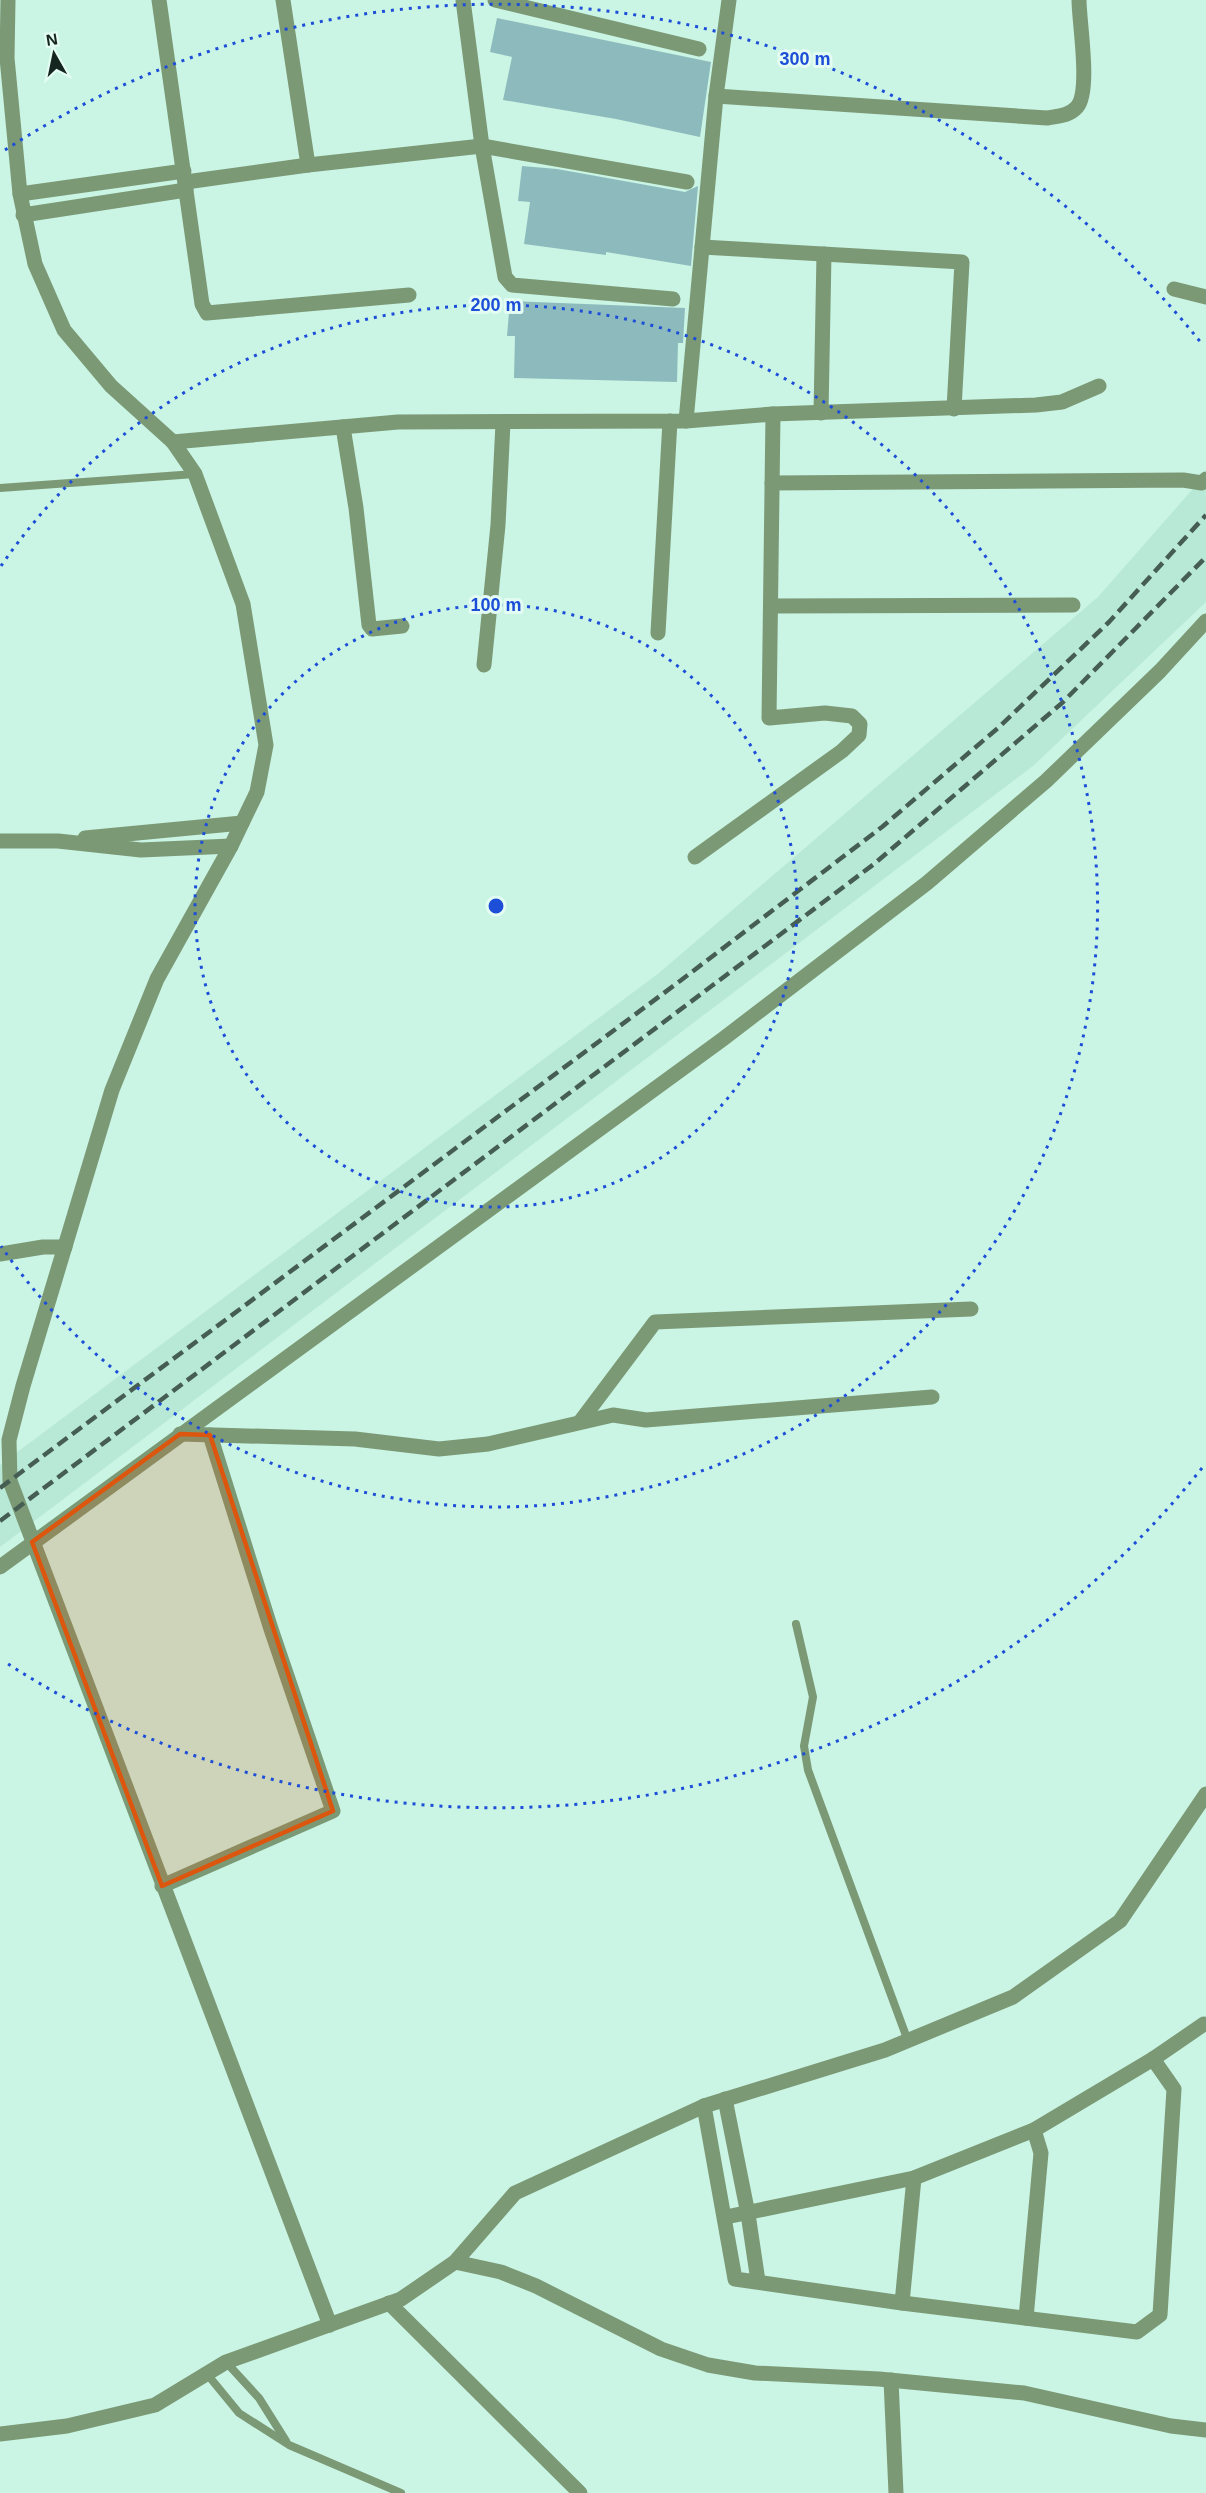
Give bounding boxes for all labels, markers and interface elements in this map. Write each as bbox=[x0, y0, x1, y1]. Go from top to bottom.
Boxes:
north arrow bbox=[24, 24, 84, 84]
text: N bbox=[45, 30, 59, 49]
text: 300 m bbox=[779, 49, 831, 69]
text: 200 m bbox=[470, 295, 522, 315]
text: 100 m bbox=[470, 595, 522, 615]
centre of rings bbox=[486, 896, 506, 916]

